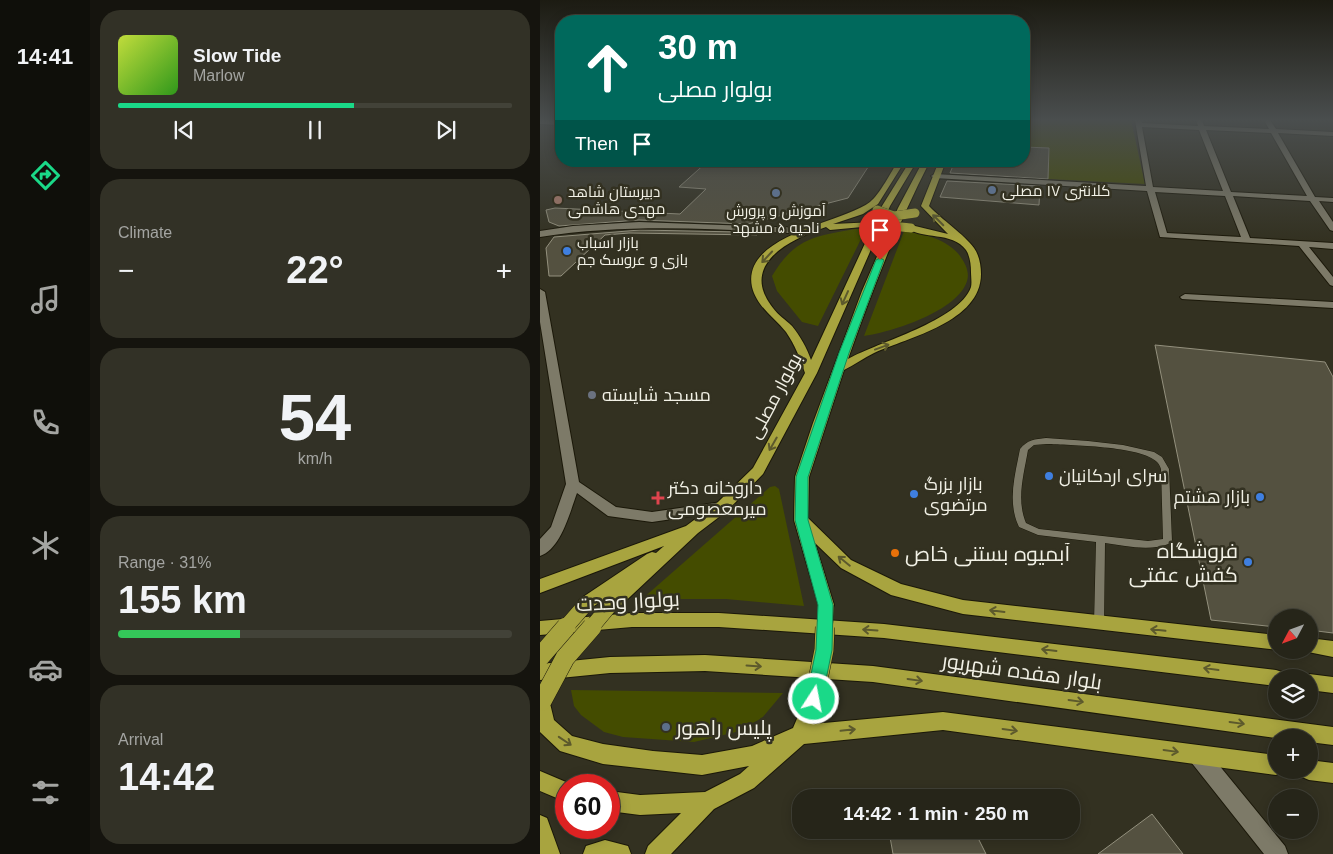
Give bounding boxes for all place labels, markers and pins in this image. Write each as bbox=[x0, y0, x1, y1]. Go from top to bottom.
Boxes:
place label: کلانتری ۱۷ مصلی bbox=[1002, 182, 1110, 201]
place label: دبیرستان شاهد مهدی هاشمی bbox=[568, 183, 665, 219]
marker: کلانتری ۱۷ مصلی bbox=[986, 184, 998, 196]
marker: آموزش و پرورش ناحیه ۵ مشهد bbox=[770, 187, 782, 199]
marker: دبیرستان شاهد مهدی هاشمی bbox=[552, 194, 564, 206]
place label: آموزش و پرورش ناحیه ۵ مشهد bbox=[726, 202, 826, 238]
pin bbox=[859, 209, 901, 260]
place label: بازار اسباب بازی و عروسک جم bbox=[577, 234, 688, 270]
marker: بازار اسباب بازی و عروسک جم bbox=[561, 245, 573, 257]
place label: مسجد شایسته bbox=[602, 385, 711, 405]
marker: مسجد شایسته bbox=[586, 389, 598, 401]
place label: سرای اردکانیان bbox=[1059, 466, 1167, 487]
marker: سرای اردکانیان bbox=[1043, 470, 1055, 482]
place label: بازار بزرگ مرتضوی bbox=[924, 474, 988, 516]
place label: داروخانه دکتر میرمعصومی bbox=[667, 478, 766, 520]
place label: بازار هشتم bbox=[1174, 487, 1250, 509]
marker: بازار بزرگ مرتضوی bbox=[908, 488, 920, 500]
marker: بازار هشتم bbox=[1254, 491, 1266, 503]
marker: داروخانه دکتر میرمعصومی bbox=[652, 492, 664, 504]
place label: فروشگاه کفش عفتی bbox=[1129, 539, 1238, 588]
place label: آبمیوه بستنی خاص bbox=[905, 542, 1070, 567]
marker: آبمیوه بستنی خاص bbox=[889, 547, 901, 559]
marker: فروشگاه کفش عفتی bbox=[1242, 556, 1254, 568]
place label: پلیس راهور bbox=[675, 716, 772, 742]
marker: پلیس راهور bbox=[660, 721, 672, 733]

